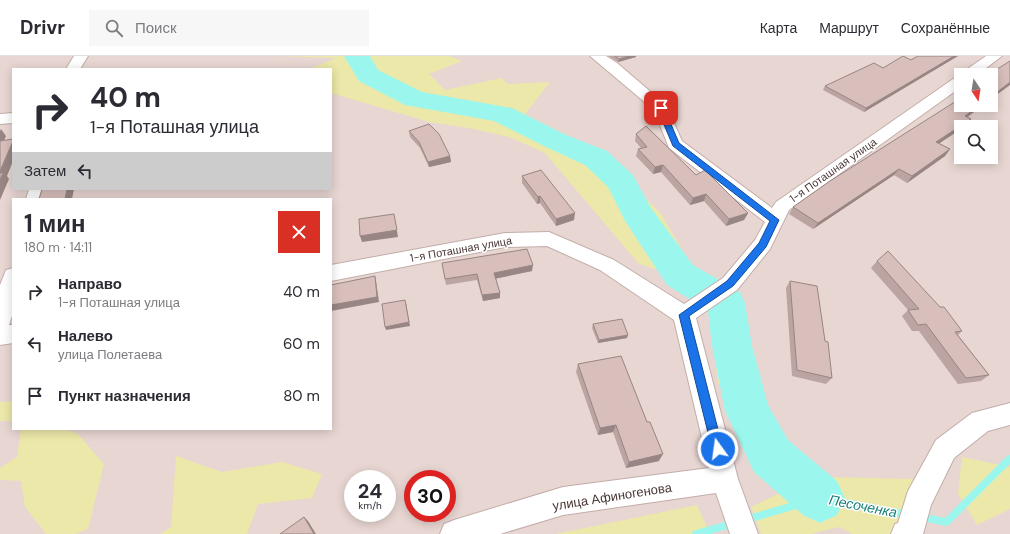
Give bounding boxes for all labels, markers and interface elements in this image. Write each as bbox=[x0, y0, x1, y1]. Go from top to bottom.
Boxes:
search box bbox=[89, 10, 369, 46]
text: Drivr bbox=[20, 15, 65, 40]
icon: search bbox=[103, 17, 125, 39]
text: Поиск bbox=[135, 18, 177, 38]
text: Карта bbox=[760, 19, 797, 37]
text: Маршрут bbox=[819, 19, 879, 37]
text: Сохранённые bbox=[901, 19, 990, 37]
north arrow bbox=[954, 68, 998, 112]
map controls bbox=[954, 68, 998, 164]
text: 40 m bbox=[90, 79, 161, 116]
icon: right bbox=[24, 84, 76, 136]
pin bbox=[644, 91, 678, 125]
icon: arrive bbox=[650, 97, 672, 119]
text: 1-я Поташная улица bbox=[90, 115, 259, 139]
button: search bbox=[954, 120, 998, 164]
street label: 1-я Поташная улица bbox=[787, 134, 880, 205]
icon: left bbox=[74, 160, 96, 182]
text: Затем bbox=[24, 161, 66, 181]
text: 1 мин bbox=[24, 208, 85, 239]
button: close bbox=[278, 211, 320, 253]
street label: 1-я Поташная улица bbox=[409, 233, 514, 265]
text: 180 m · 14:11 bbox=[24, 239, 92, 256]
text: Направо bbox=[58, 274, 122, 294]
icon: right bbox=[24, 281, 46, 303]
text: 40 m bbox=[283, 282, 320, 302]
text: 1-я Поташная улица bbox=[58, 294, 180, 311]
text: Налево bbox=[58, 326, 113, 346]
icon: left bbox=[24, 333, 46, 355]
text: 60 m bbox=[283, 334, 320, 354]
text: улица Полетаева bbox=[58, 346, 162, 363]
icon: arrive bbox=[24, 385, 46, 407]
text: Пункт назначения bbox=[58, 386, 191, 406]
text: 80 m bbox=[283, 386, 320, 406]
position arrow bbox=[697, 428, 739, 470]
speed limit sign: 30 bbox=[404, 470, 456, 522]
text: 24 bbox=[358, 478, 382, 504]
street label: улица Афиногенова bbox=[551, 479, 674, 514]
water label: Песоченка bbox=[827, 491, 899, 521]
text: km/h bbox=[358, 499, 382, 512]

